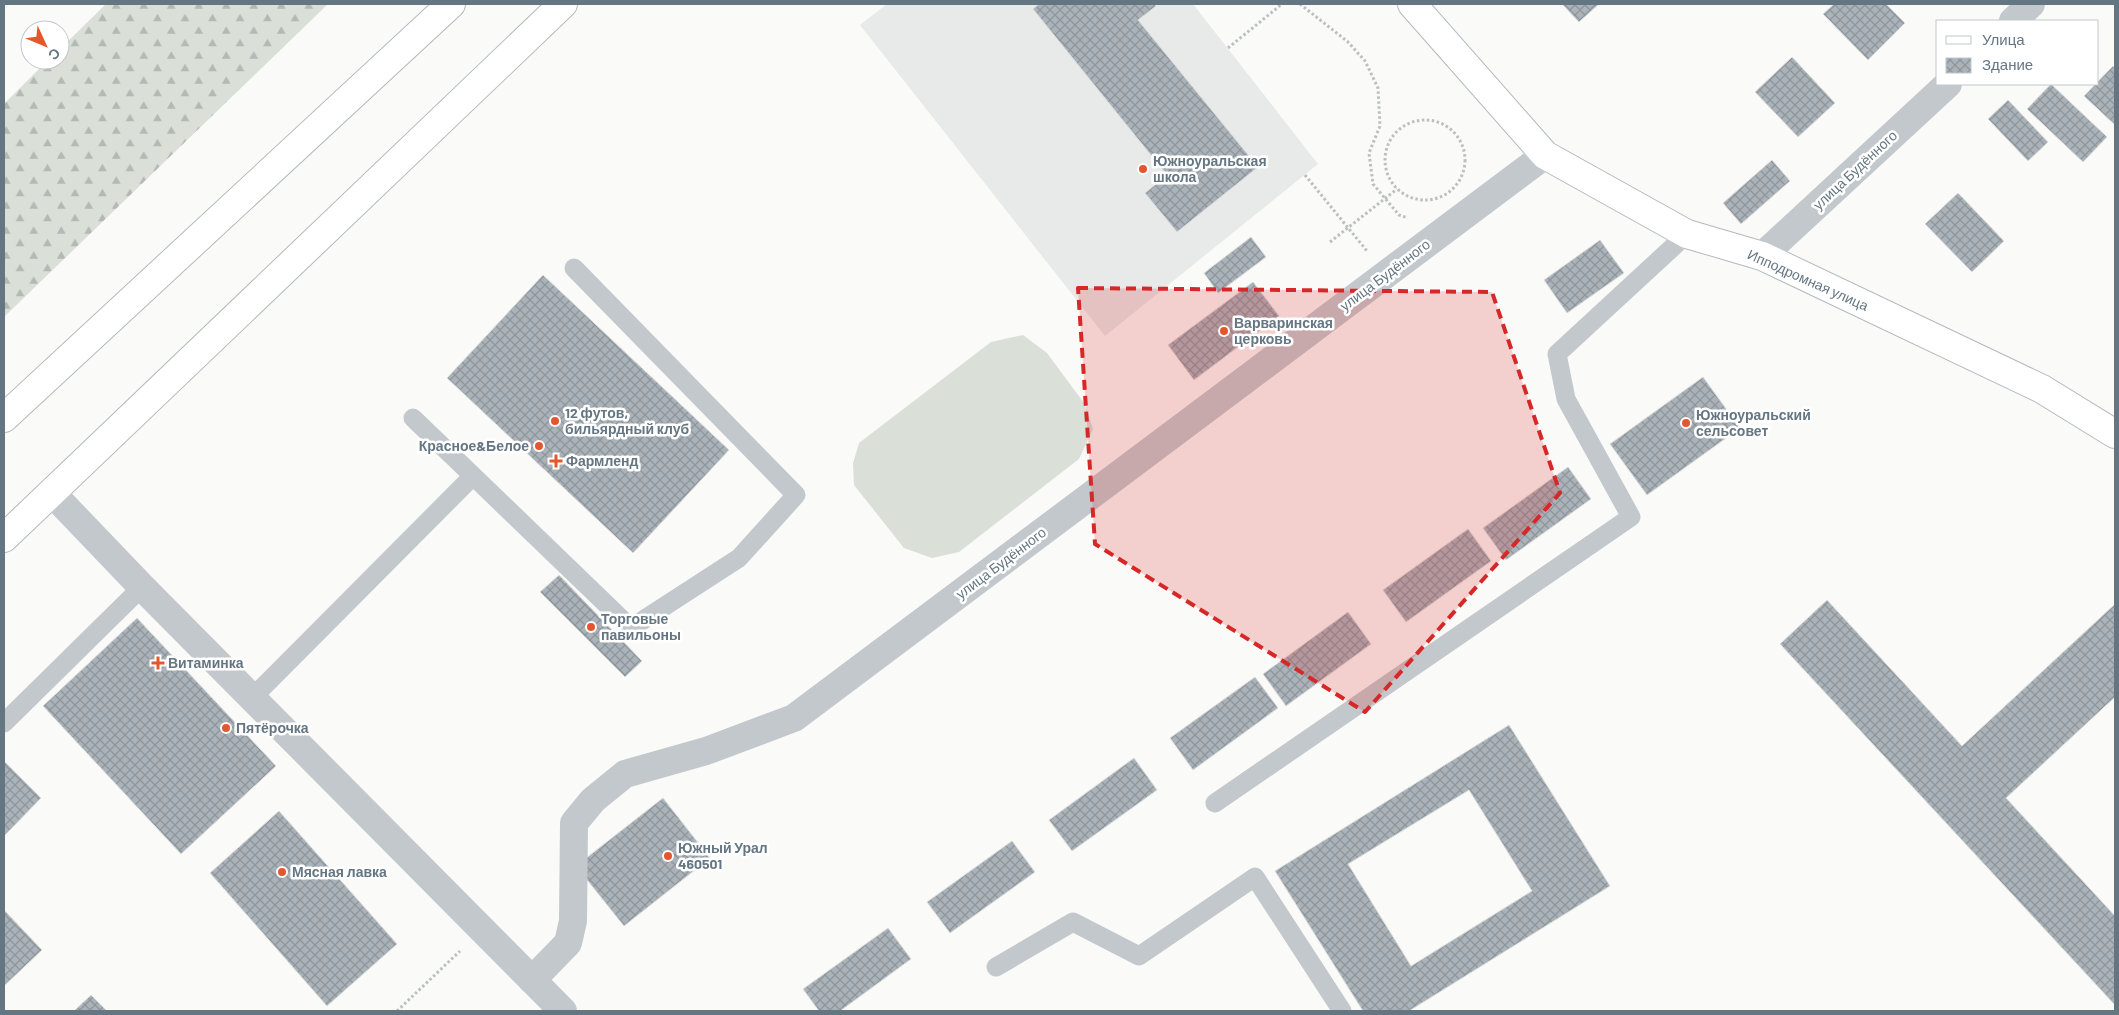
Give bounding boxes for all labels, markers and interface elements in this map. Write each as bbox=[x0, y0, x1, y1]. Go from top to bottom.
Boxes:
north arrow bbox=[20, 20, 70, 70]
legend bbox=[1936, 20, 2099, 85]
text: Улица bbox=[1982, 30, 2025, 48]
text: С bbox=[45, 45, 64, 64]
text: Здание bbox=[1982, 55, 2033, 73]
street label: улица Будённого bbox=[1809, 126, 1900, 213]
place label: Южноуральская школа bbox=[1153, 152, 1267, 185]
marker: Южноуральская школа bbox=[1137, 163, 1149, 175]
street label: улица Будённого bbox=[1336, 235, 1433, 314]
street label: Ипподромная улица bbox=[1745, 245, 1871, 314]
place label: Варваринская церковь bbox=[1234, 314, 1333, 347]
marker: Варваринская церковь bbox=[1218, 325, 1230, 337]
place label: 12 футов, бильярдный клуб bbox=[565, 404, 690, 437]
place label: Южноуральский сельсовет bbox=[1696, 406, 1811, 439]
marker: 12 футов, бильярдный клуб bbox=[549, 415, 561, 427]
marker: Южноуральский сельсовет bbox=[1680, 417, 1692, 429]
place label: Красное&Белое bbox=[419, 437, 529, 454]
marker: Красное&Белое bbox=[533, 440, 545, 452]
place label: Фармленд bbox=[566, 452, 638, 469]
marker: Фармленд bbox=[550, 455, 562, 467]
street label: улица Будённого bbox=[952, 523, 1049, 602]
place label: Торговые павильоны bbox=[601, 610, 681, 643]
marker: Торговые павильоны bbox=[585, 621, 597, 633]
place label: Витаминка bbox=[168, 654, 244, 671]
marker: Витаминка bbox=[152, 657, 164, 669]
place label: Пятёрочка bbox=[236, 719, 309, 736]
marker: Пятёрочка bbox=[220, 722, 232, 734]
place label: Южный Урал 460501 bbox=[678, 839, 768, 872]
marker: Южный Урал 460501 bbox=[662, 850, 674, 862]
place label: Мясная лавка bbox=[292, 863, 387, 880]
marker: Мясная лавка bbox=[276, 866, 288, 878]

